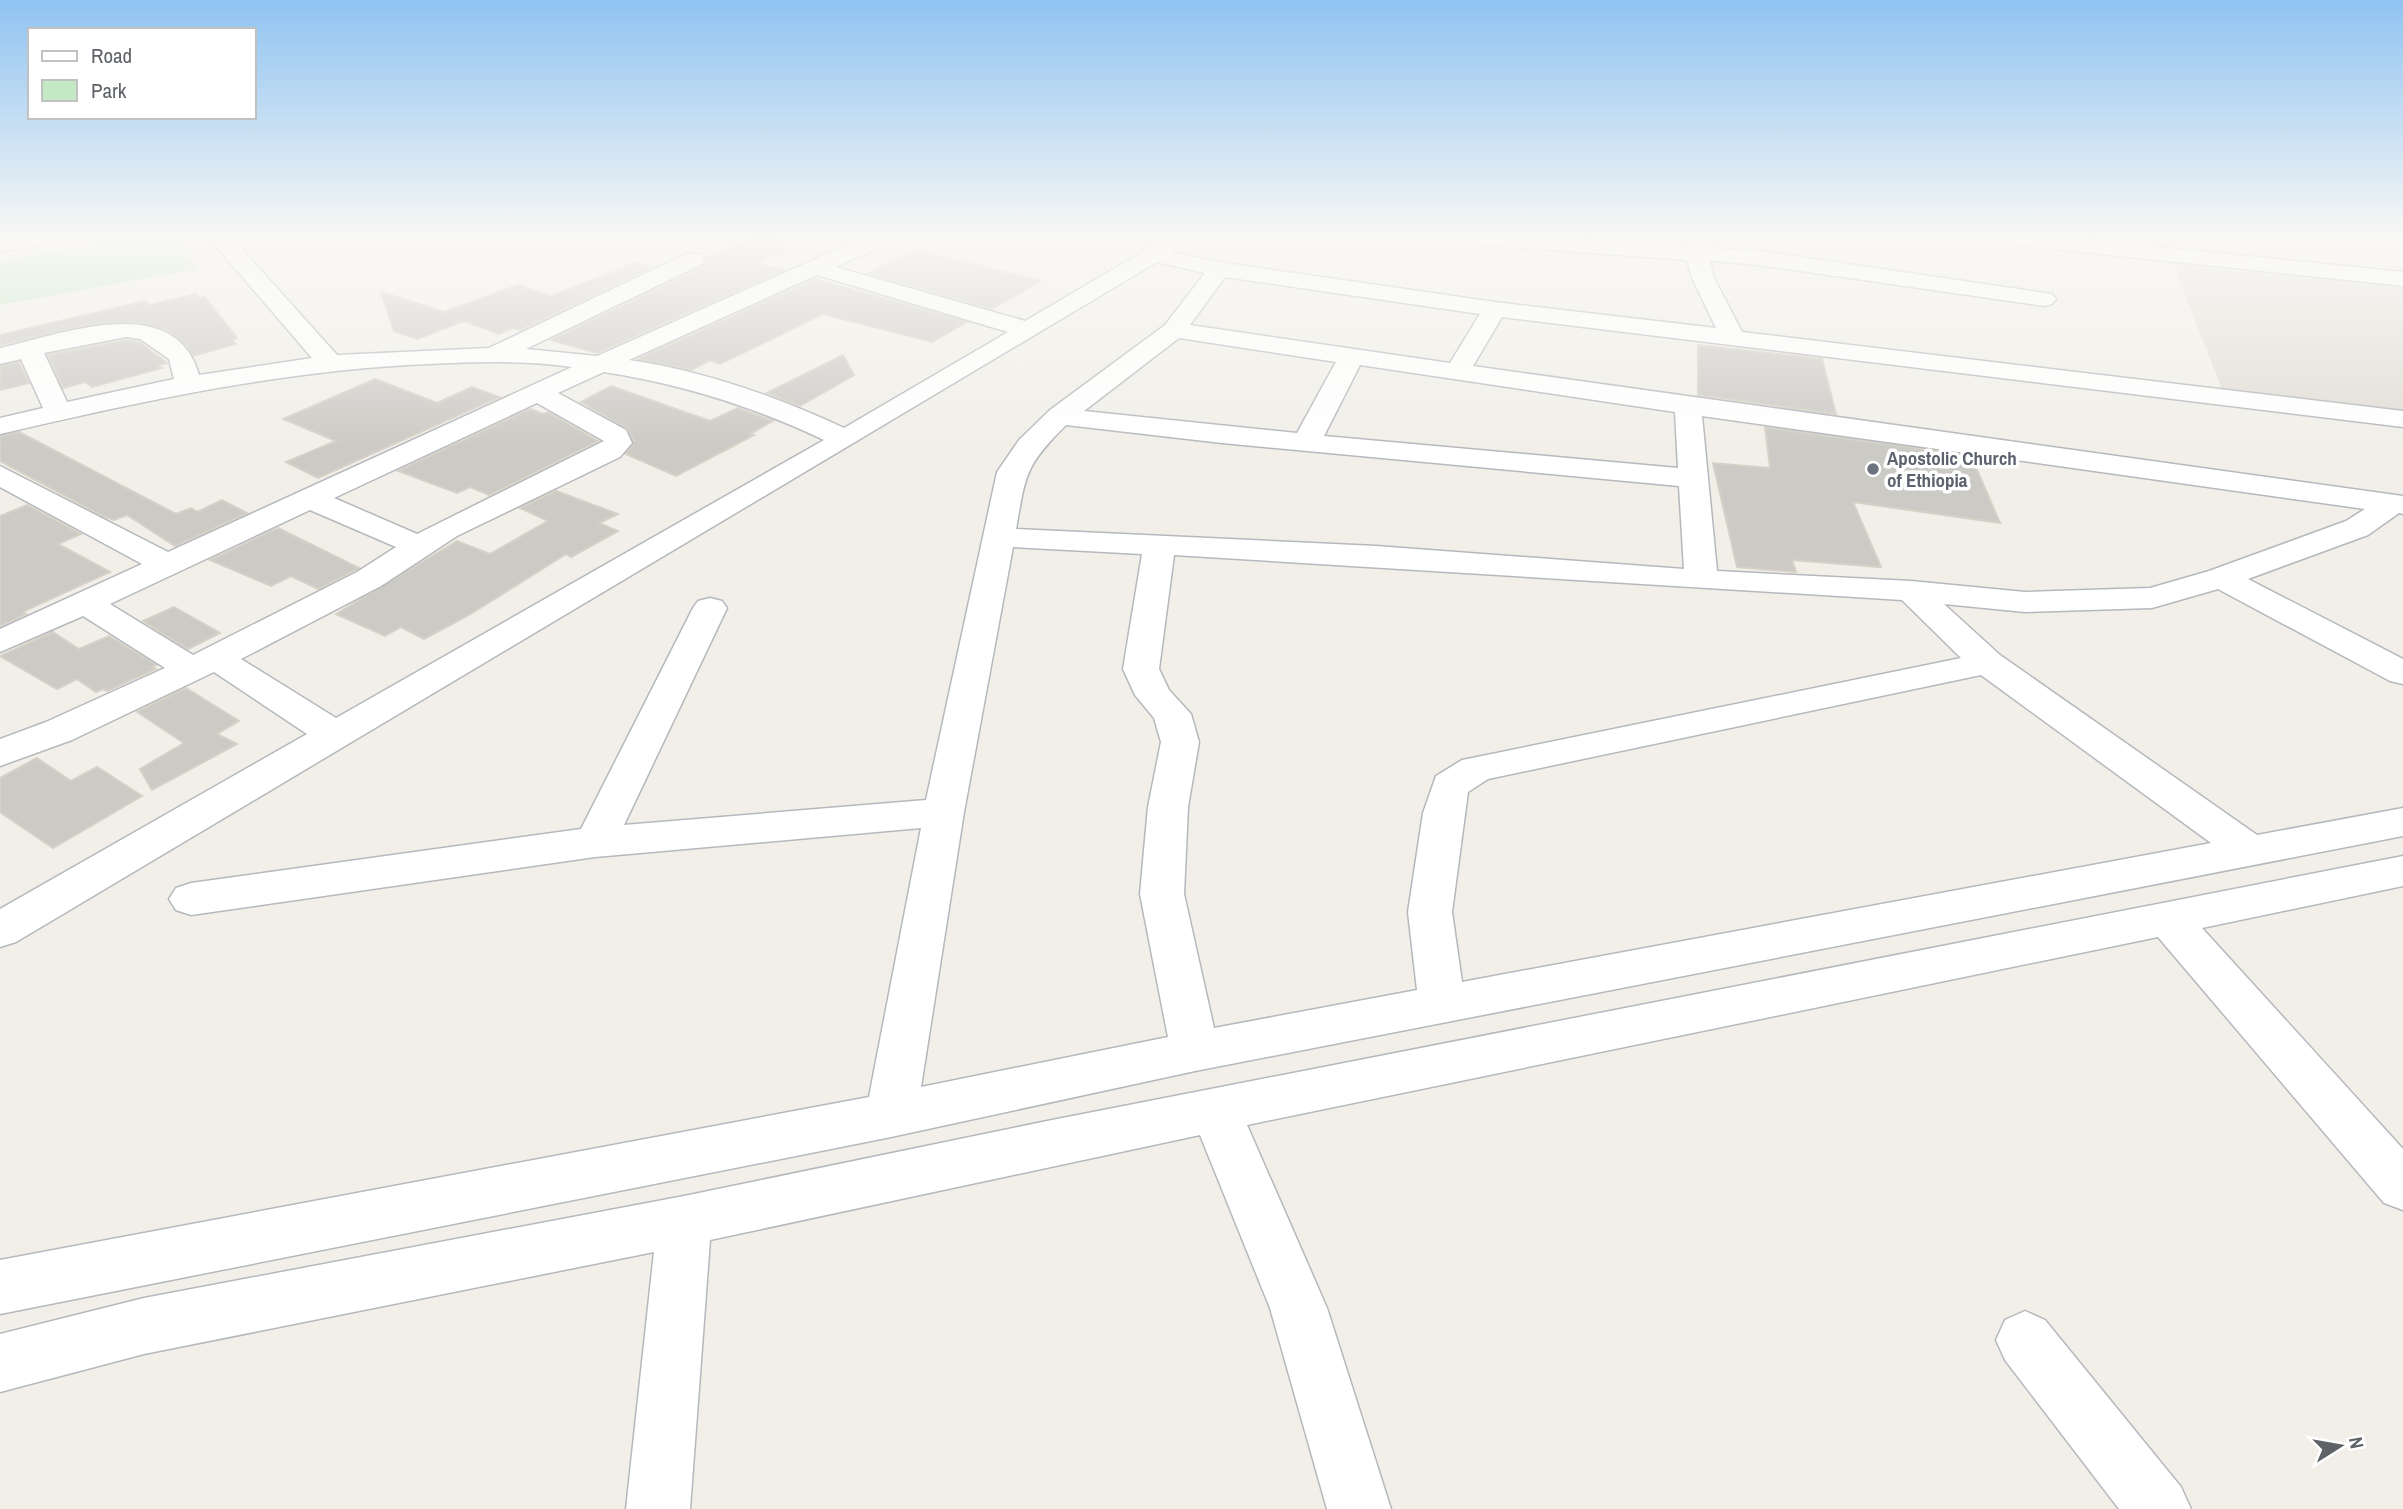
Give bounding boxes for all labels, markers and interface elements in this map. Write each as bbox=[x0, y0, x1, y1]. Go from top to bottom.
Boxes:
legend bbox=[28, 28, 256, 119]
text: Road bbox=[91, 41, 132, 70]
text: Park bbox=[91, 76, 127, 105]
place label: Apostolic Church of Ethiopia bbox=[1887, 445, 2017, 493]
marker: Apostolic Church of Ethiopia bbox=[1865, 461, 1881, 477]
north arrow bbox=[2305, 1411, 2375, 1481]
text: N bbox=[2343, 1435, 2371, 1451]

